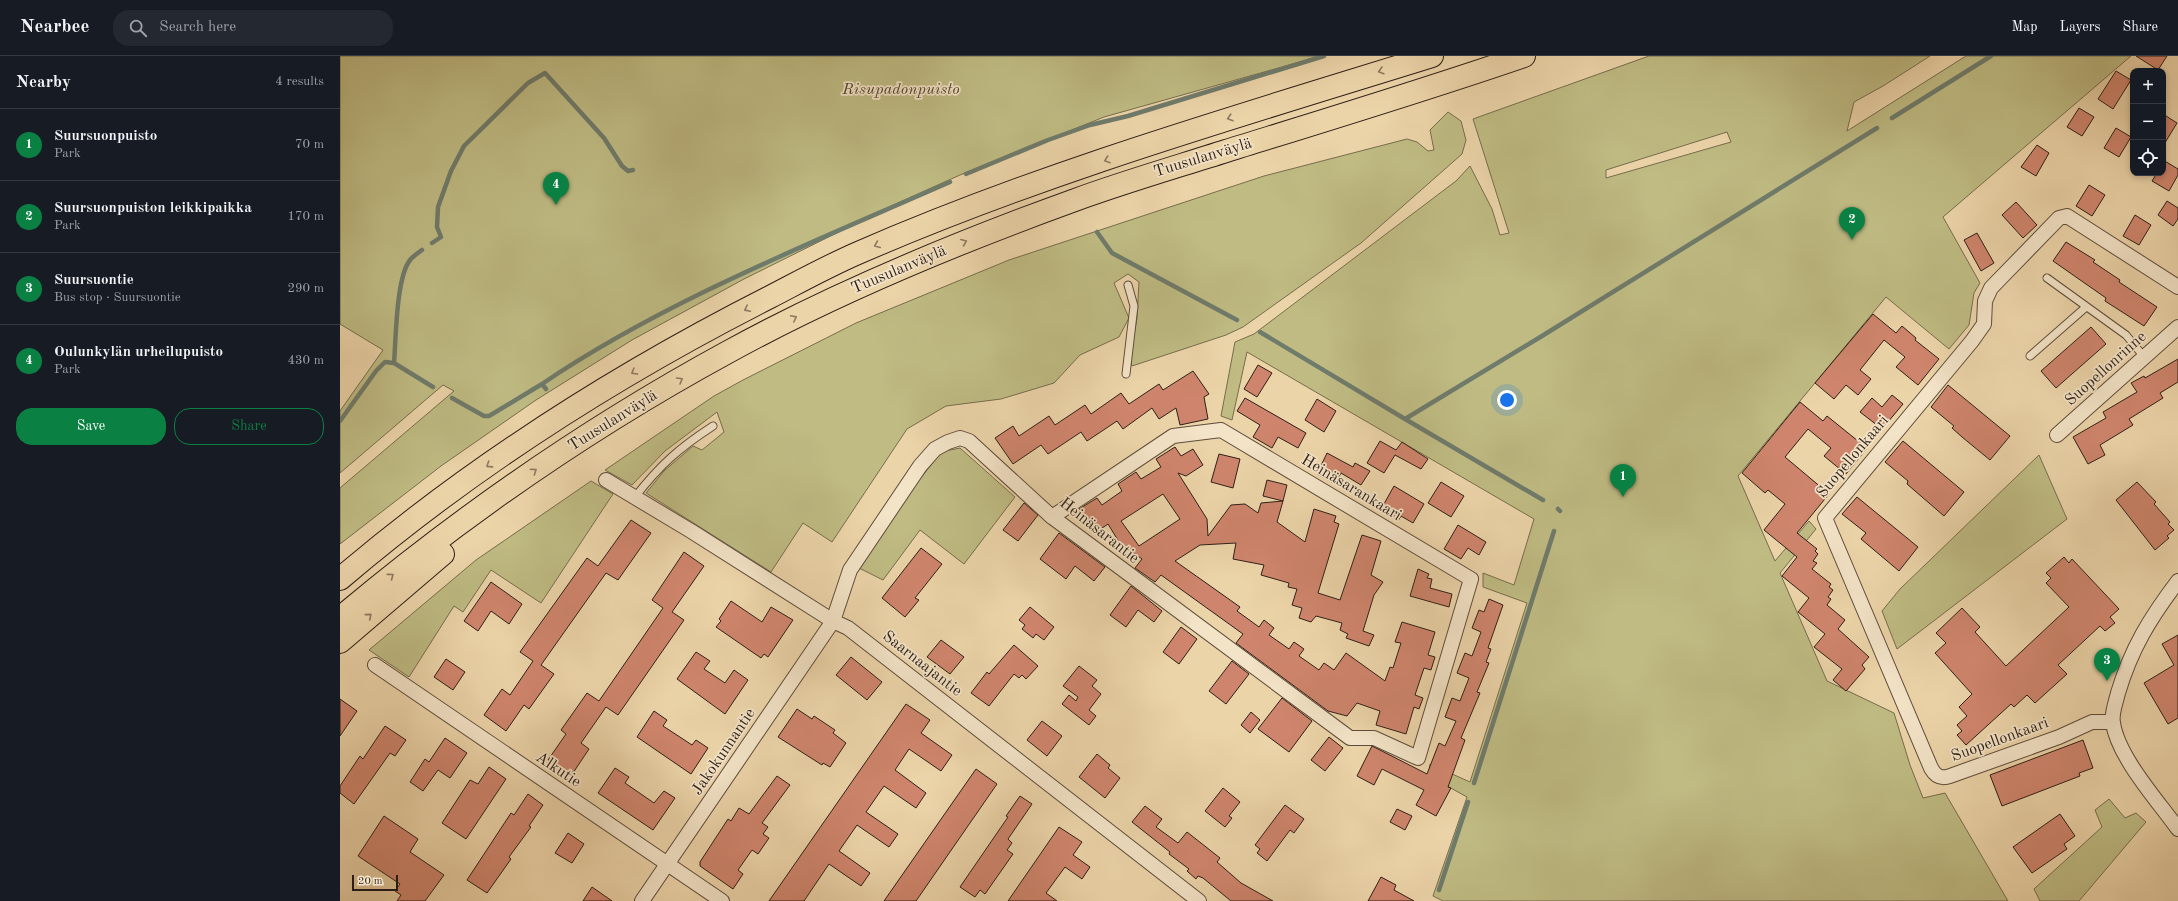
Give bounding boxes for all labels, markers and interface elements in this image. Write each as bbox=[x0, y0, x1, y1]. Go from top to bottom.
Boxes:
search box bbox=[113, 10, 393, 46]
icon: search bbox=[127, 17, 149, 39]
text: Nearbee bbox=[20, 18, 89, 37]
text: Search here bbox=[159, 20, 236, 35]
text: Map bbox=[2012, 20, 2038, 34]
text: Layers bbox=[2060, 20, 2101, 34]
text: Share bbox=[2123, 20, 2158, 34]
one-way arrow bbox=[1378, 66, 1385, 75]
map controls bbox=[2130, 68, 2166, 176]
button: + bbox=[2130, 68, 2166, 104]
text: Nearby bbox=[16, 74, 71, 91]
text: 4 results bbox=[275, 75, 324, 88]
park label: Risupadonpuisto bbox=[841, 82, 960, 98]
button: − bbox=[2130, 104, 2166, 140]
one-way arrow bbox=[1227, 114, 1234, 122]
text: Suursuonpuisto bbox=[54, 129, 157, 144]
street label: Tuusulanväylä bbox=[1152, 135, 1254, 181]
text: 1 bbox=[25, 138, 33, 151]
text: 70 m bbox=[295, 138, 324, 151]
button: locate bbox=[2130, 140, 2166, 176]
text: Park bbox=[54, 147, 81, 160]
one-way arrow bbox=[1104, 155, 1111, 163]
pin: 4 bbox=[543, 172, 569, 205]
text: Suursuonpuiston leikkipaikka bbox=[54, 201, 252, 216]
pin: 2 bbox=[1839, 207, 1865, 240]
text: 2 bbox=[25, 210, 33, 223]
text: 170 m bbox=[287, 210, 324, 223]
text: Park bbox=[54, 219, 81, 232]
one-way arrow bbox=[960, 239, 968, 247]
one-way arrow bbox=[873, 241, 880, 249]
street label: Tuusulanväylä bbox=[849, 243, 949, 297]
text: Suursuontie bbox=[54, 273, 134, 288]
text: 3 bbox=[25, 282, 33, 295]
text: 290 m bbox=[287, 282, 324, 295]
text: Bus stop · Suursuontie bbox=[54, 291, 181, 304]
one-way arrow bbox=[744, 304, 751, 312]
one-way arrow bbox=[790, 315, 798, 323]
street label: Suopellonrinne bbox=[2062, 329, 2150, 409]
text: Oulunkylän urheilupuisto bbox=[54, 345, 223, 360]
text: 4 bbox=[25, 354, 33, 367]
text: 430 m bbox=[287, 354, 324, 367]
text: Park bbox=[54, 363, 81, 376]
one-way arrow bbox=[631, 367, 638, 374]
one-way arrow bbox=[676, 377, 683, 384]
street label: Tuusulanväylä bbox=[566, 387, 660, 455]
your location bbox=[1497, 390, 1517, 410]
button: Save bbox=[16, 408, 166, 445]
button: Share bbox=[174, 408, 324, 445]
street label: Suopellonkaari bbox=[1814, 413, 1892, 501]
street label: Heinäsarankaari bbox=[1298, 452, 1404, 524]
one-way arrow bbox=[486, 460, 493, 468]
pin: 1 bbox=[1610, 464, 1636, 497]
one-way arrow bbox=[530, 469, 537, 476]
street label: Heinäsarantie bbox=[1056, 495, 1142, 567]
one-way arrow bbox=[387, 573, 394, 580]
one-way arrow bbox=[364, 614, 372, 621]
street label: Saarnaajantie bbox=[879, 628, 965, 700]
pin: 3 bbox=[2094, 648, 2120, 681]
street label: Jakokunnantie bbox=[689, 706, 759, 798]
street label: Suopellonkaari bbox=[1949, 715, 2051, 765]
street label: Alkutie bbox=[533, 749, 583, 791]
scale bar bbox=[352, 873, 398, 892]
text: 20 m bbox=[358, 876, 383, 887]

